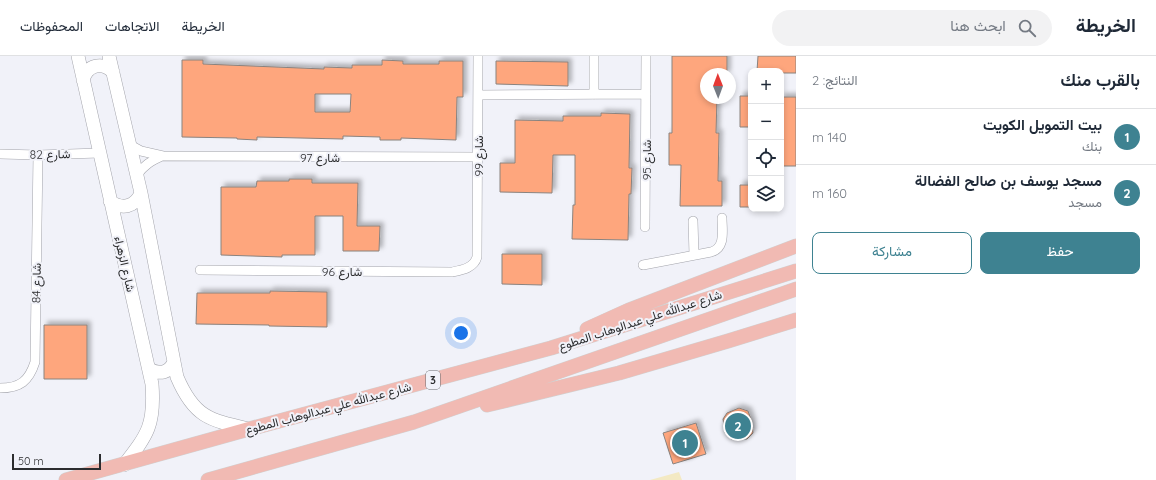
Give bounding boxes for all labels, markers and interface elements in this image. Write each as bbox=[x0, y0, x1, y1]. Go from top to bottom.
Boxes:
search box bbox=[772, 10, 1052, 46]
text: الخريطة bbox=[1076, 13, 1136, 37]
text: ابحث هنا bbox=[950, 16, 1006, 35]
text: المحفوظات bbox=[20, 17, 83, 35]
text: الاتجاهات bbox=[105, 17, 159, 35]
text: الخريطة bbox=[181, 17, 225, 35]
icon: search bbox=[1016, 17, 1038, 39]
north arrow bbox=[700, 68, 736, 104]
map controls bbox=[748, 68, 784, 212]
button: + bbox=[748, 68, 784, 104]
text: بالقرب منك bbox=[1061, 69, 1140, 90]
text: النتائج: 2 bbox=[812, 72, 858, 88]
button: − bbox=[748, 104, 784, 140]
text: بيت التمويل الكويت bbox=[983, 115, 1102, 134]
text: 140 m bbox=[812, 129, 847, 145]
text: 1 bbox=[1124, 129, 1130, 145]
street label: شارع 99 bbox=[471, 136, 488, 176]
text: بنك bbox=[1082, 138, 1102, 154]
street label: شارع 95 bbox=[639, 140, 656, 180]
button: locate bbox=[748, 140, 784, 176]
street label: شارع 82 bbox=[30, 146, 70, 164]
street label: شارع 97 bbox=[300, 150, 340, 167]
text: مسجد يوسف بن صالح الفضالة bbox=[915, 171, 1102, 190]
button: layers bbox=[748, 176, 784, 212]
text: 160 m bbox=[812, 185, 847, 201]
text: 2 bbox=[1123, 185, 1131, 201]
text: مسجد bbox=[1068, 194, 1102, 210]
button: مشاركة bbox=[812, 232, 972, 274]
button: حفظ bbox=[980, 232, 1140, 274]
street label: شارع الزهراء bbox=[109, 234, 139, 294]
street label: شارع 84 bbox=[28, 263, 46, 303]
street label: شارع 96 bbox=[322, 264, 362, 281]
street label: شارع عبدالله علي عبدالوهاب المطوع bbox=[556, 286, 725, 356]
your location bbox=[451, 323, 471, 343]
road number: 3 bbox=[426, 371, 440, 389]
street label: شارع عبدالله علي عبدالوهاب المطوع bbox=[243, 379, 413, 440]
pin: 2 bbox=[725, 411, 751, 441]
pin: 1 bbox=[672, 428, 698, 458]
scale bar bbox=[12, 452, 101, 471]
text: 50 m bbox=[18, 454, 44, 468]

